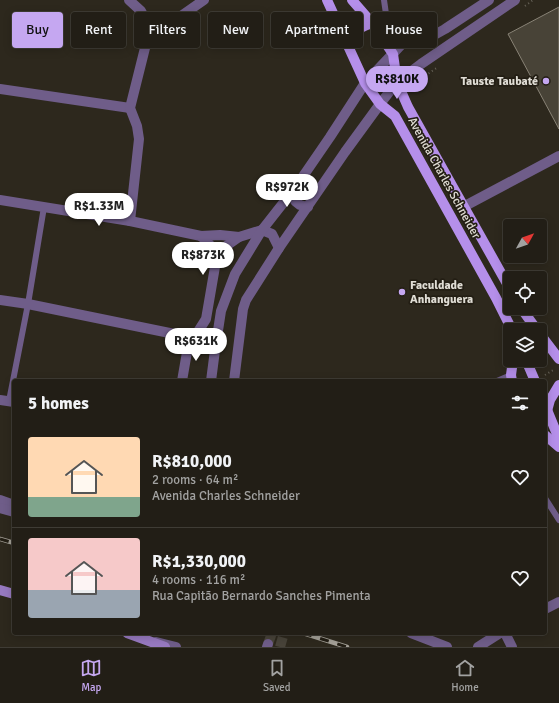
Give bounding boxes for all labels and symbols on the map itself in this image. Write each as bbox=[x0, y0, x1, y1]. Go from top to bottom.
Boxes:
pin: R$810K bbox=[364, 66, 430, 100]
place label: Tauste Taubaté bbox=[461, 74, 538, 89]
marker: Tauste Taubaté bbox=[541, 76, 551, 86]
street label: Avenida Charles Schneider bbox=[404, 115, 484, 242]
pin: R$972K bbox=[254, 174, 320, 208]
pin: R$1.33M bbox=[62, 193, 136, 227]
north arrow bbox=[503, 219, 547, 263]
pin: R$873K bbox=[170, 242, 236, 276]
place label: Faculdade Anhanguera bbox=[410, 278, 473, 307]
marker: Faculdade Anhanguera bbox=[397, 287, 407, 297]
pin: R$631K bbox=[163, 328, 229, 362]

